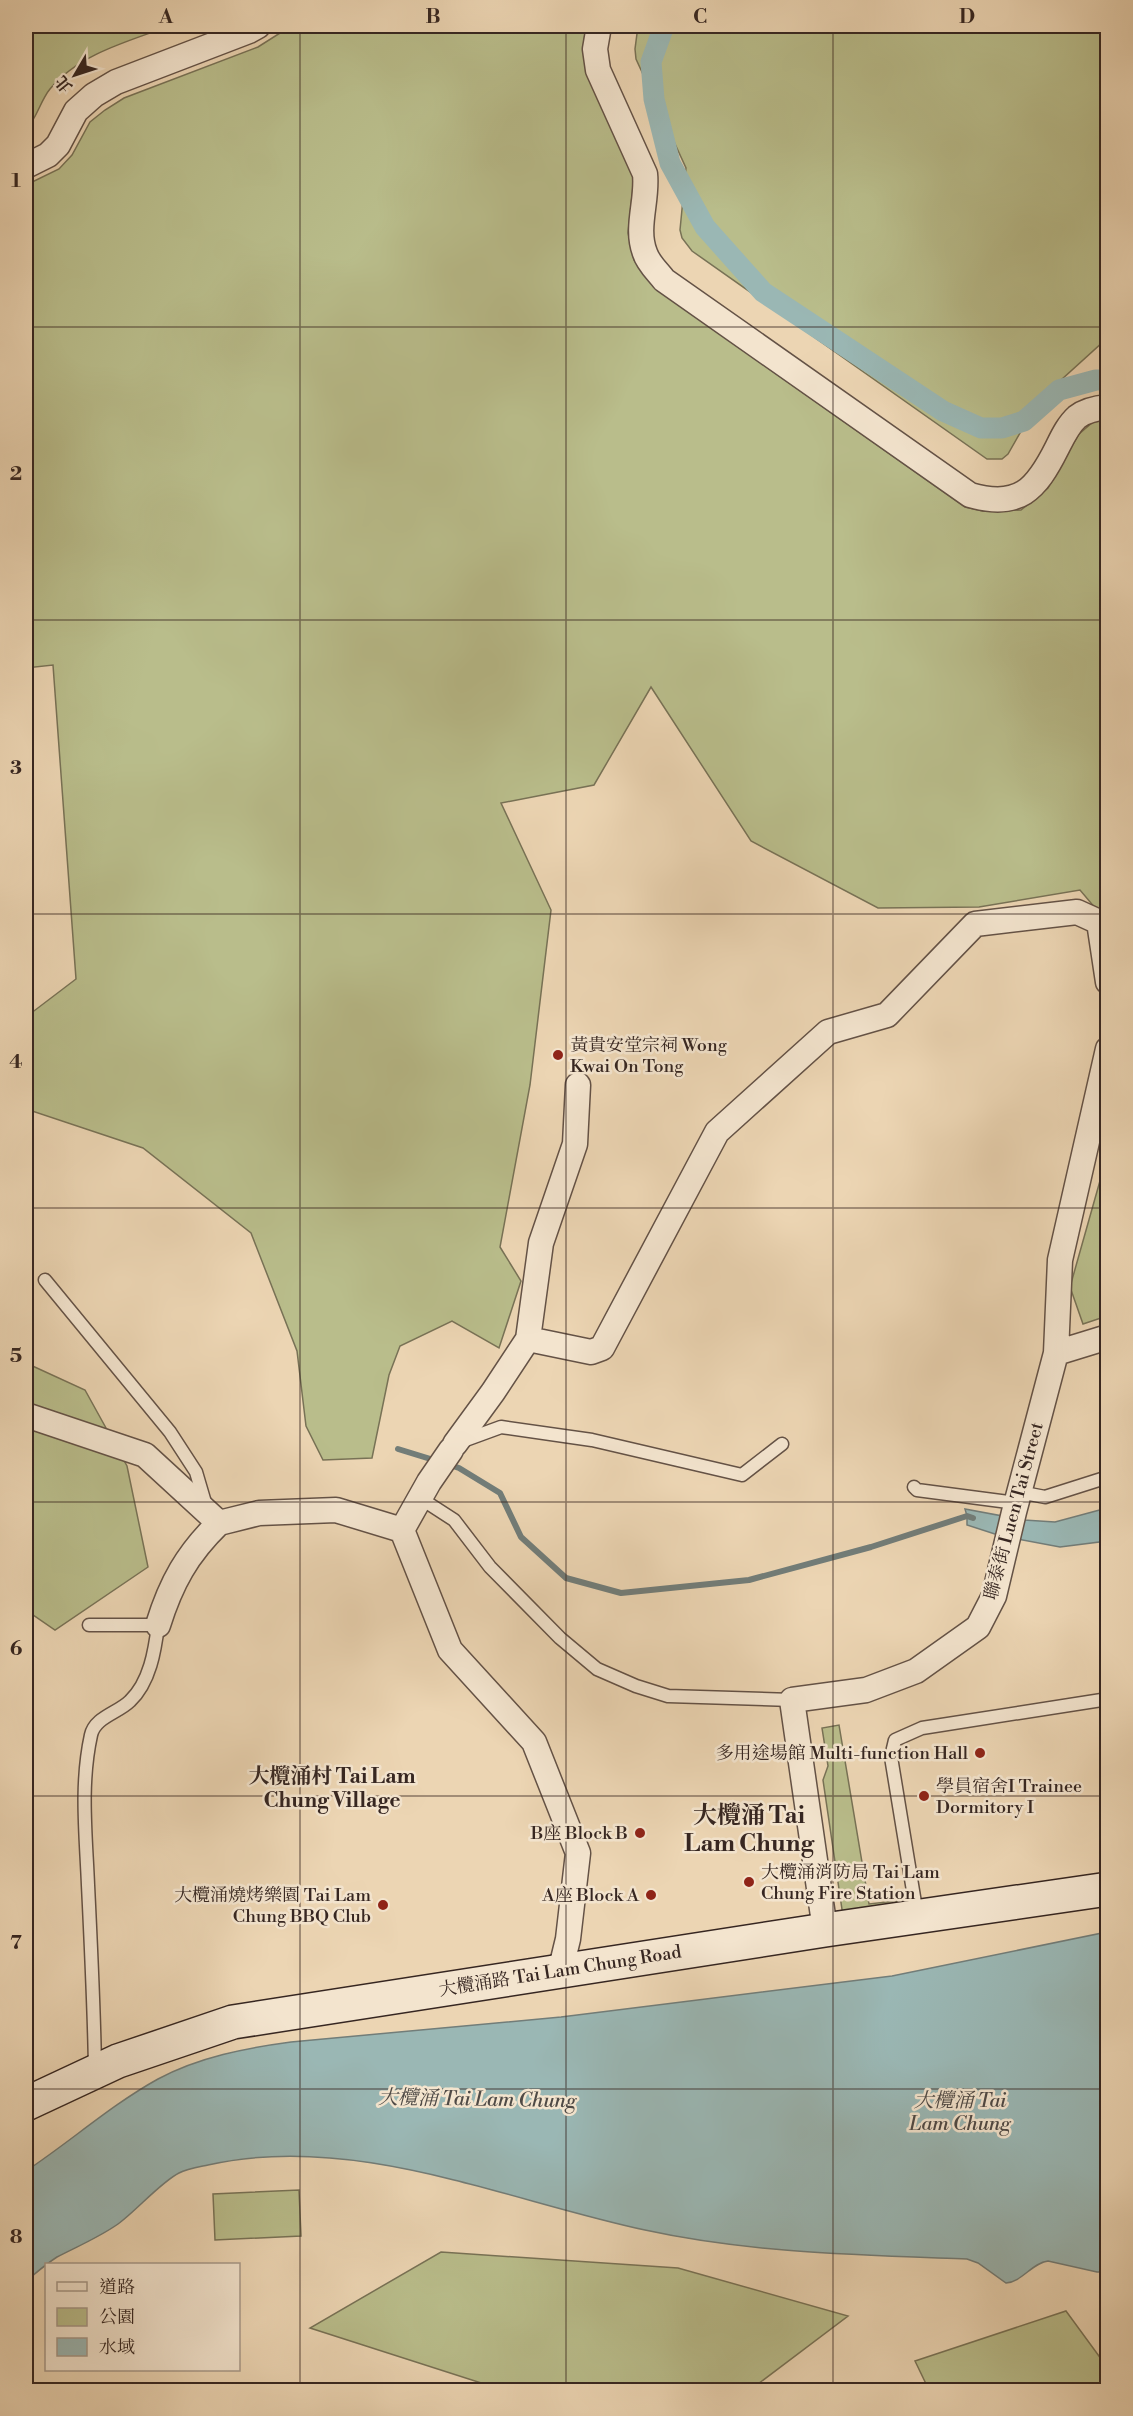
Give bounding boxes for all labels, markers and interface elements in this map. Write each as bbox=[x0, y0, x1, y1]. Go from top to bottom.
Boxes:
text: A bbox=[158, 5, 174, 30]
text: B bbox=[425, 5, 441, 30]
text: C bbox=[693, 5, 707, 30]
text: D bbox=[959, 5, 975, 30]
north arrow bbox=[45, 45, 105, 105]
text: 北 bbox=[51, 71, 77, 96]
text: 1 bbox=[11, 169, 21, 194]
text: 2 bbox=[10, 462, 22, 487]
text: 3 bbox=[10, 756, 22, 781]
place label: 黃貴安堂宗祠 Wong Kwai On Tong bbox=[570, 1034, 728, 1078]
marker: 黃貴安堂宗祠 Wong Kwai On Tong bbox=[551, 1048, 565, 1062]
text: 4 bbox=[9, 1050, 23, 1075]
text: 5 bbox=[10, 1344, 22, 1369]
street label: 聯泰街 Luen Tai Street bbox=[979, 1419, 1049, 1602]
text: 6 bbox=[10, 1637, 23, 1662]
place label: 多用途場館 Multi-function Hall bbox=[716, 1742, 969, 1765]
marker: 多用途場館 Multi-function Hall bbox=[973, 1746, 987, 1760]
district label: 大欖涌村 Tai Lam Chung Village bbox=[248, 1764, 416, 1814]
place label: 學員宿舍I Trainee Dormitory I bbox=[936, 1775, 1082, 1819]
marker: 學員宿舍I Trainee Dormitory I bbox=[917, 1789, 931, 1803]
district label: 大欖涌 Tai Lam Chung bbox=[684, 1801, 815, 1859]
place label: B座 Block B bbox=[530, 1822, 628, 1845]
marker: B座 Block B bbox=[633, 1826, 647, 1840]
place label: 大欖涌消防局 Tai Lam Chung Fire Station bbox=[761, 1861, 940, 1905]
marker: 大欖涌消防局 Tai Lam Chung Fire Station bbox=[742, 1875, 756, 1889]
place label: 大欖涌燒烤樂園 Tai Lam Chung BBQ Club bbox=[174, 1884, 371, 1928]
place label: A座 Block A bbox=[541, 1884, 640, 1907]
marker: A座 Block A bbox=[644, 1888, 658, 1902]
marker: 大欖涌燒烤樂園 Tai Lam Chung BBQ Club bbox=[376, 1898, 390, 1912]
text: 7 bbox=[10, 1931, 22, 1956]
street label: 大欖涌路 Tai Lam Chung Road bbox=[437, 1940, 684, 2002]
water label: 大欖涌 Tai Lam Chung bbox=[378, 2086, 578, 2114]
water label: 大欖涌 Tai Lam Chung bbox=[908, 2089, 1012, 2137]
text: 8 bbox=[10, 2225, 23, 2250]
legend bbox=[45, 2263, 240, 2371]
text: 道路 bbox=[99, 2276, 135, 2299]
text: 公園 bbox=[99, 2306, 135, 2329]
text: 水域 bbox=[99, 2336, 135, 2359]

